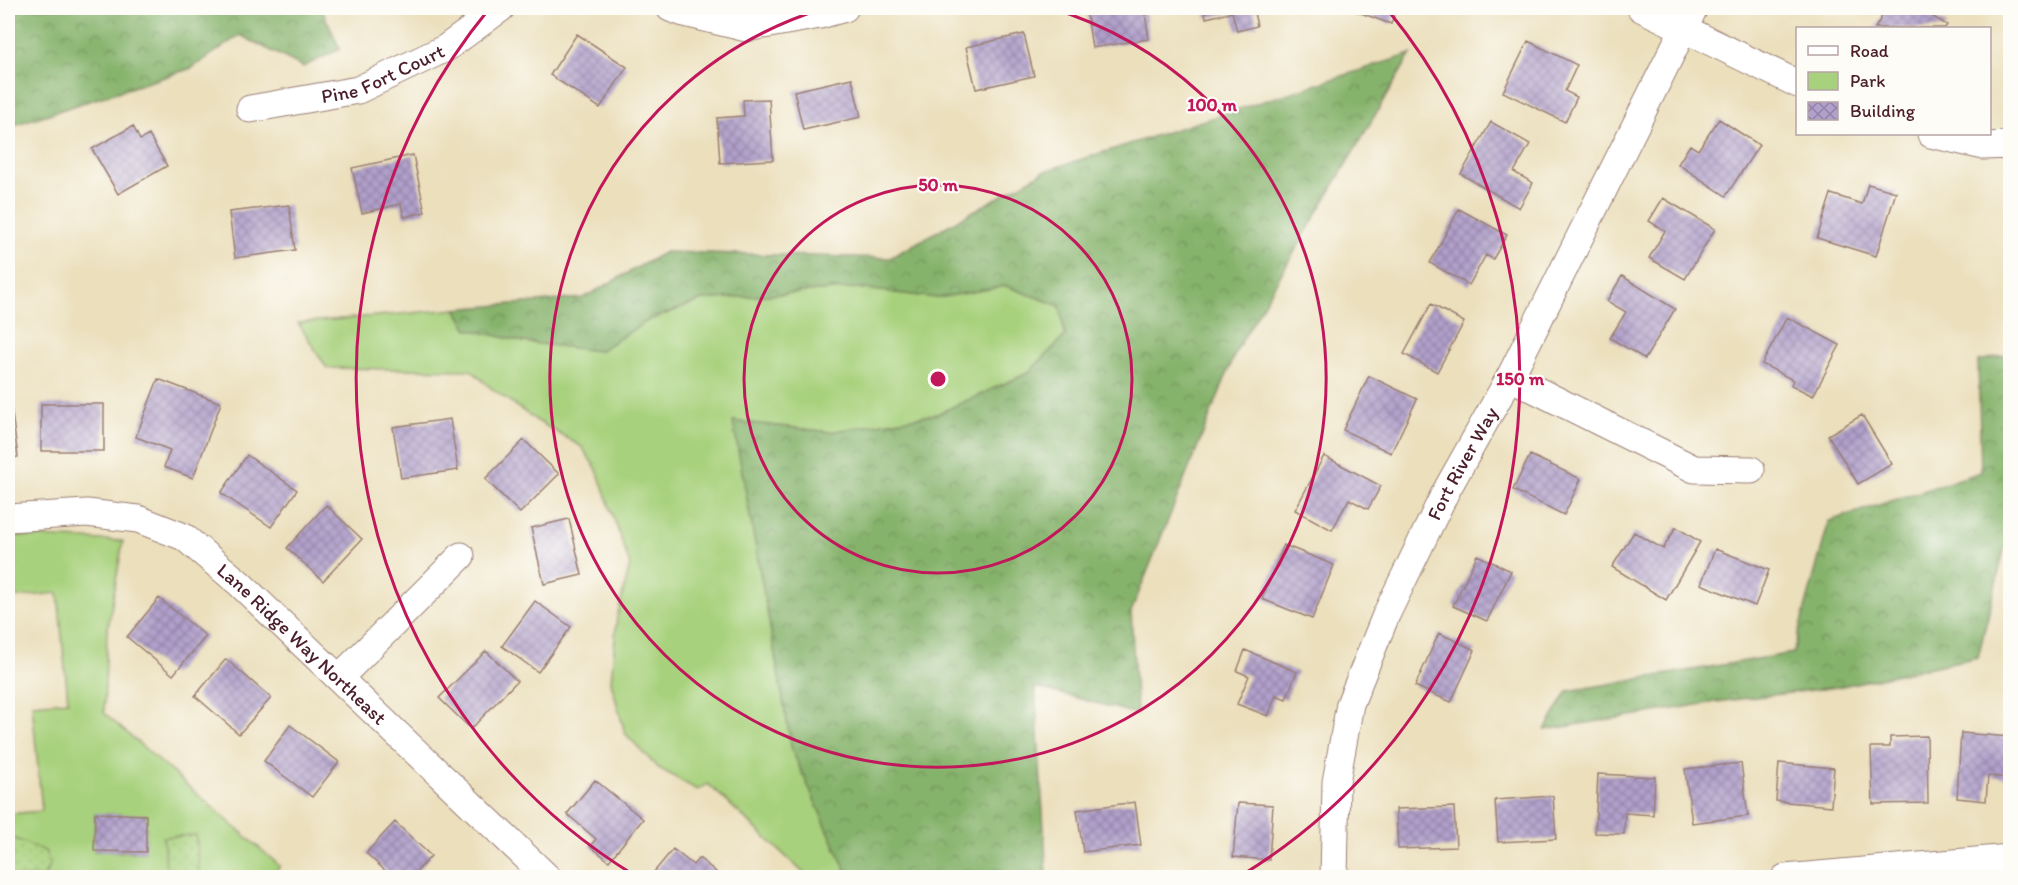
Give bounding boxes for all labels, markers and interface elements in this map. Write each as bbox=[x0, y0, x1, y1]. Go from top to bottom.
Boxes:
legend bbox=[1796, 27, 1991, 135]
street label: Pine Fort Court bbox=[319, 38, 449, 108]
text: Road bbox=[1850, 40, 1889, 62]
text: Park bbox=[1850, 70, 1885, 92]
text: 100 m bbox=[1187, 94, 1238, 116]
text: Building bbox=[1850, 100, 1916, 122]
text: 50 m bbox=[918, 174, 959, 196]
text: 150 m bbox=[1496, 368, 1545, 390]
centre of rings bbox=[928, 369, 948, 389]
street label: Fort River Way bbox=[1422, 402, 1503, 524]
street label: Lane Ridge Way Northeast bbox=[212, 558, 392, 730]

